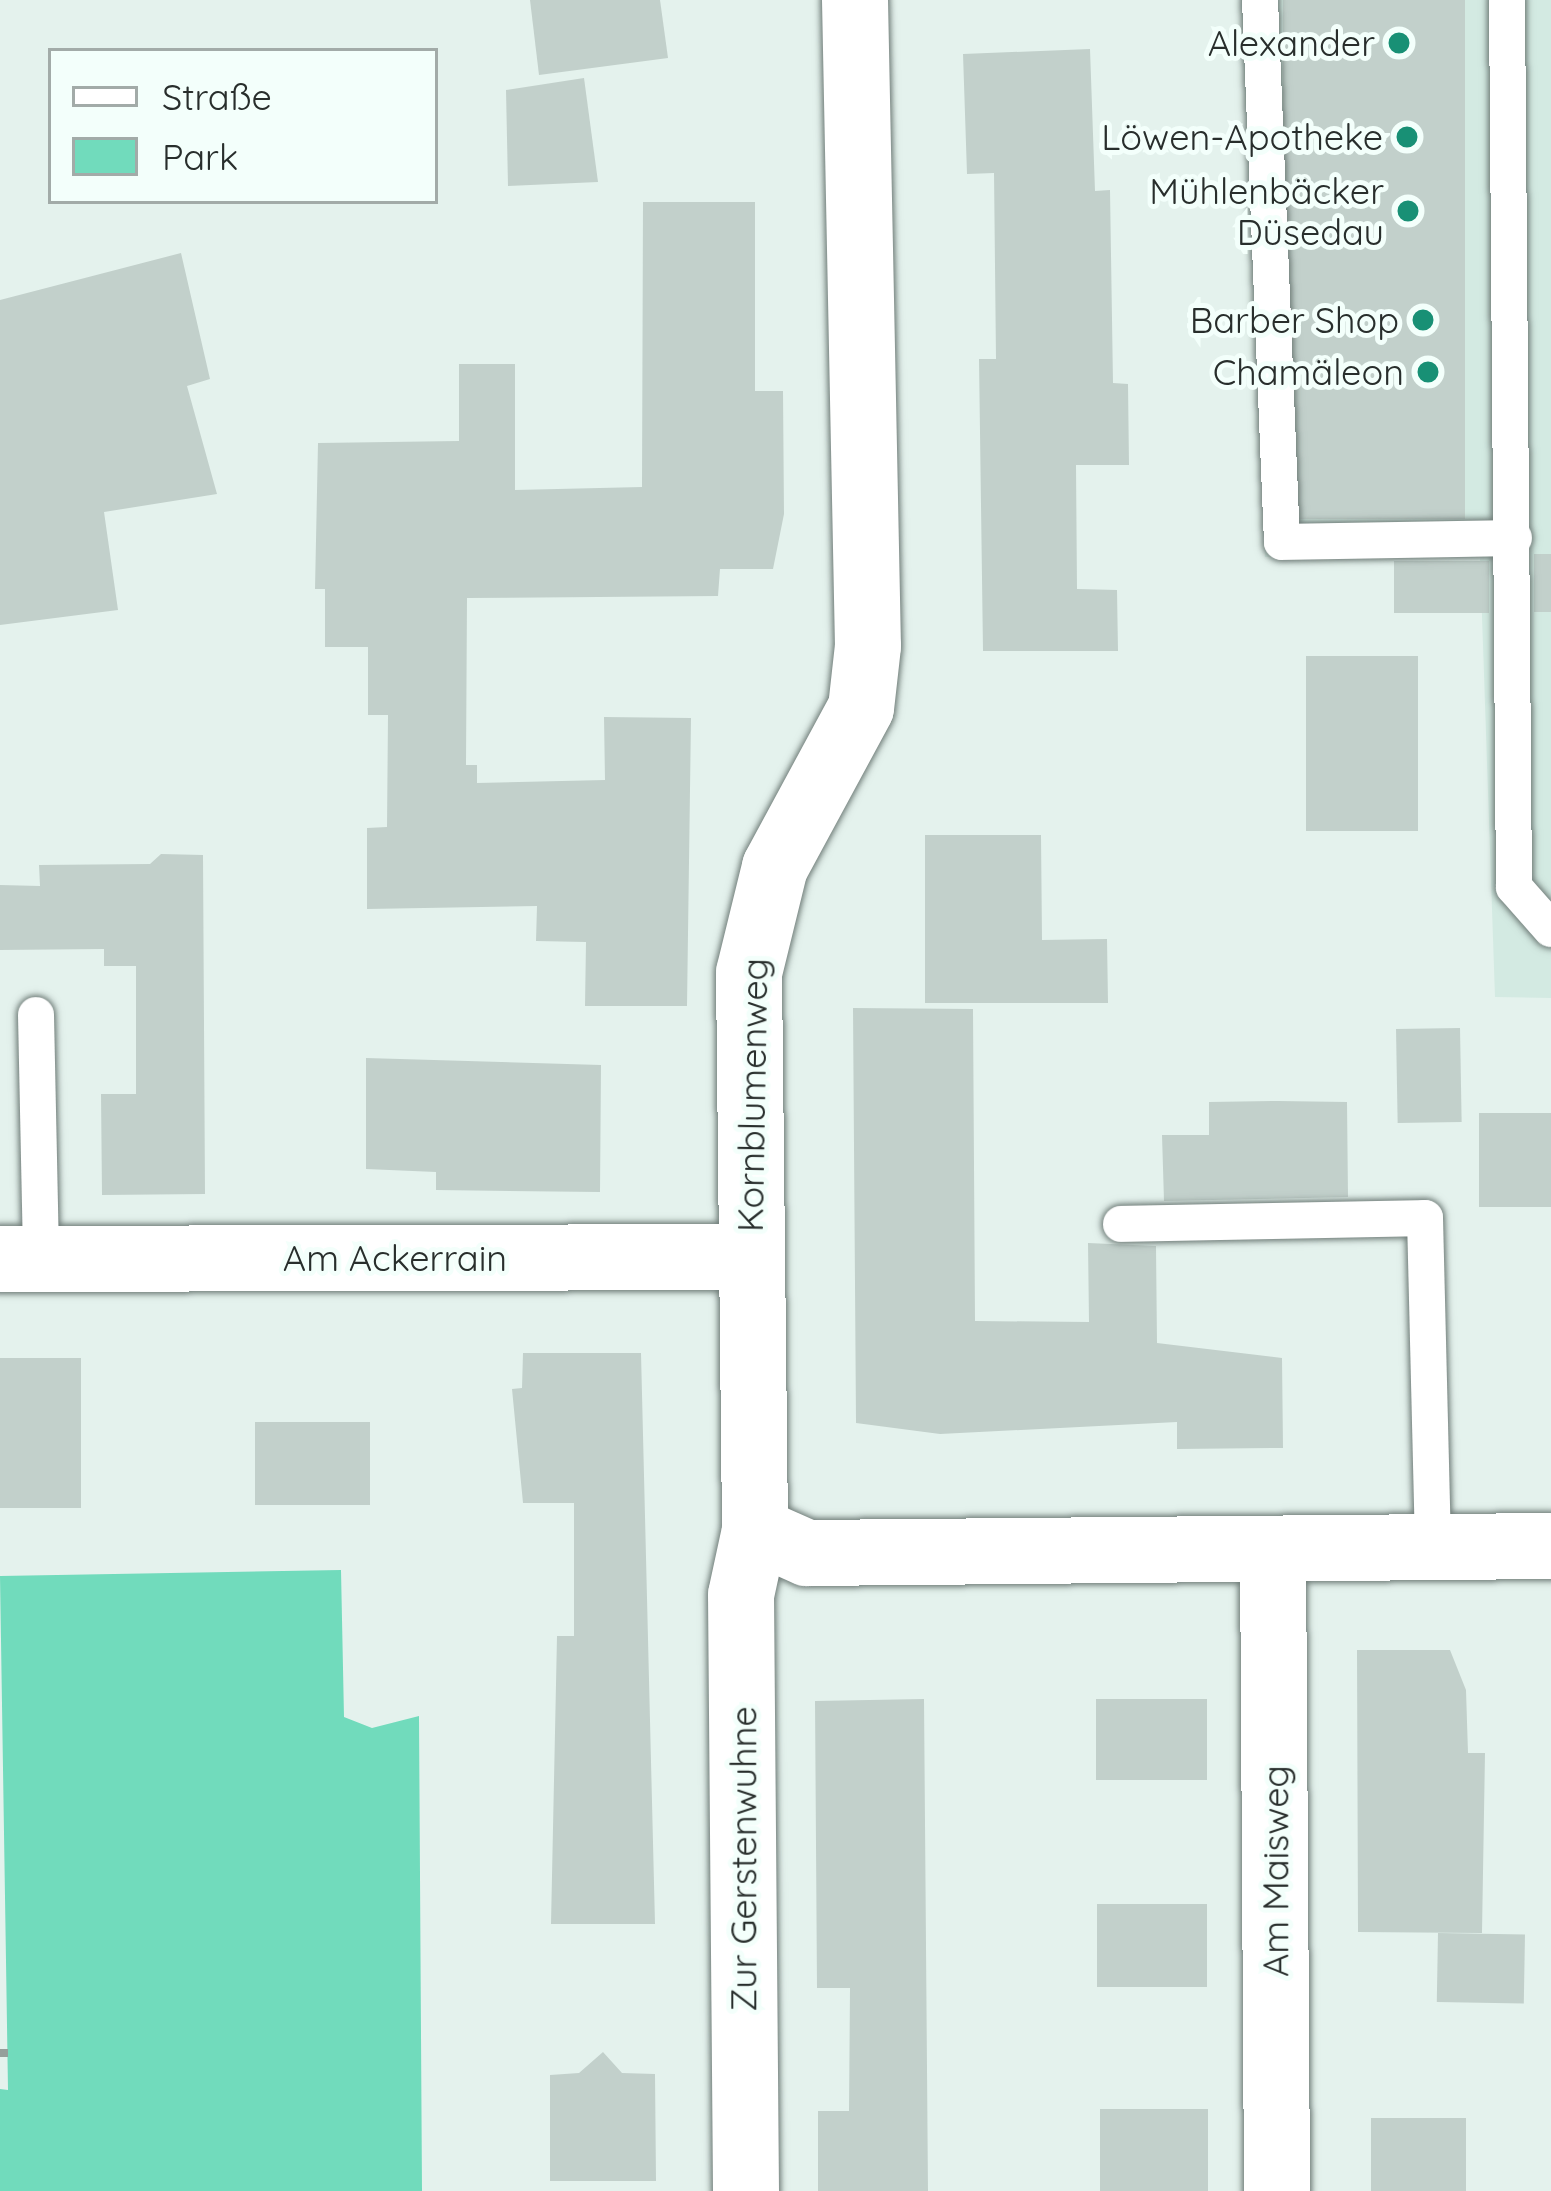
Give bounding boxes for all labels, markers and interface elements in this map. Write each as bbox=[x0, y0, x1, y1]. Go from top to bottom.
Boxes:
place label: Alexander bbox=[1208, 21, 1375, 65]
marker: Alexander bbox=[1386, 30, 1412, 56]
legend bbox=[48, 48, 438, 204]
text: Straße bbox=[162, 74, 272, 119]
place label: Löwen-Apotheke bbox=[1101, 115, 1383, 159]
marker: Löwen-Apotheke bbox=[1394, 124, 1420, 150]
text: Park bbox=[162, 134, 238, 179]
place label: Mühlenbäcker Düsedau bbox=[1149, 168, 1384, 253]
marker: Mühlenbäcker Düsedau bbox=[1395, 198, 1421, 224]
place label: Barber Shop bbox=[1190, 298, 1399, 342]
marker: Barber Shop bbox=[1410, 307, 1436, 333]
place label: Chamäleon bbox=[1213, 350, 1404, 394]
marker: Chamäleon bbox=[1415, 359, 1441, 385]
street label: Kornblumenweg bbox=[728, 958, 776, 1232]
street label: Am Ackerrain bbox=[283, 1236, 507, 1280]
street label: Zur Gerstenwuhne bbox=[721, 1706, 765, 2012]
street label: Am Maisweg bbox=[1253, 1765, 1297, 1977]

